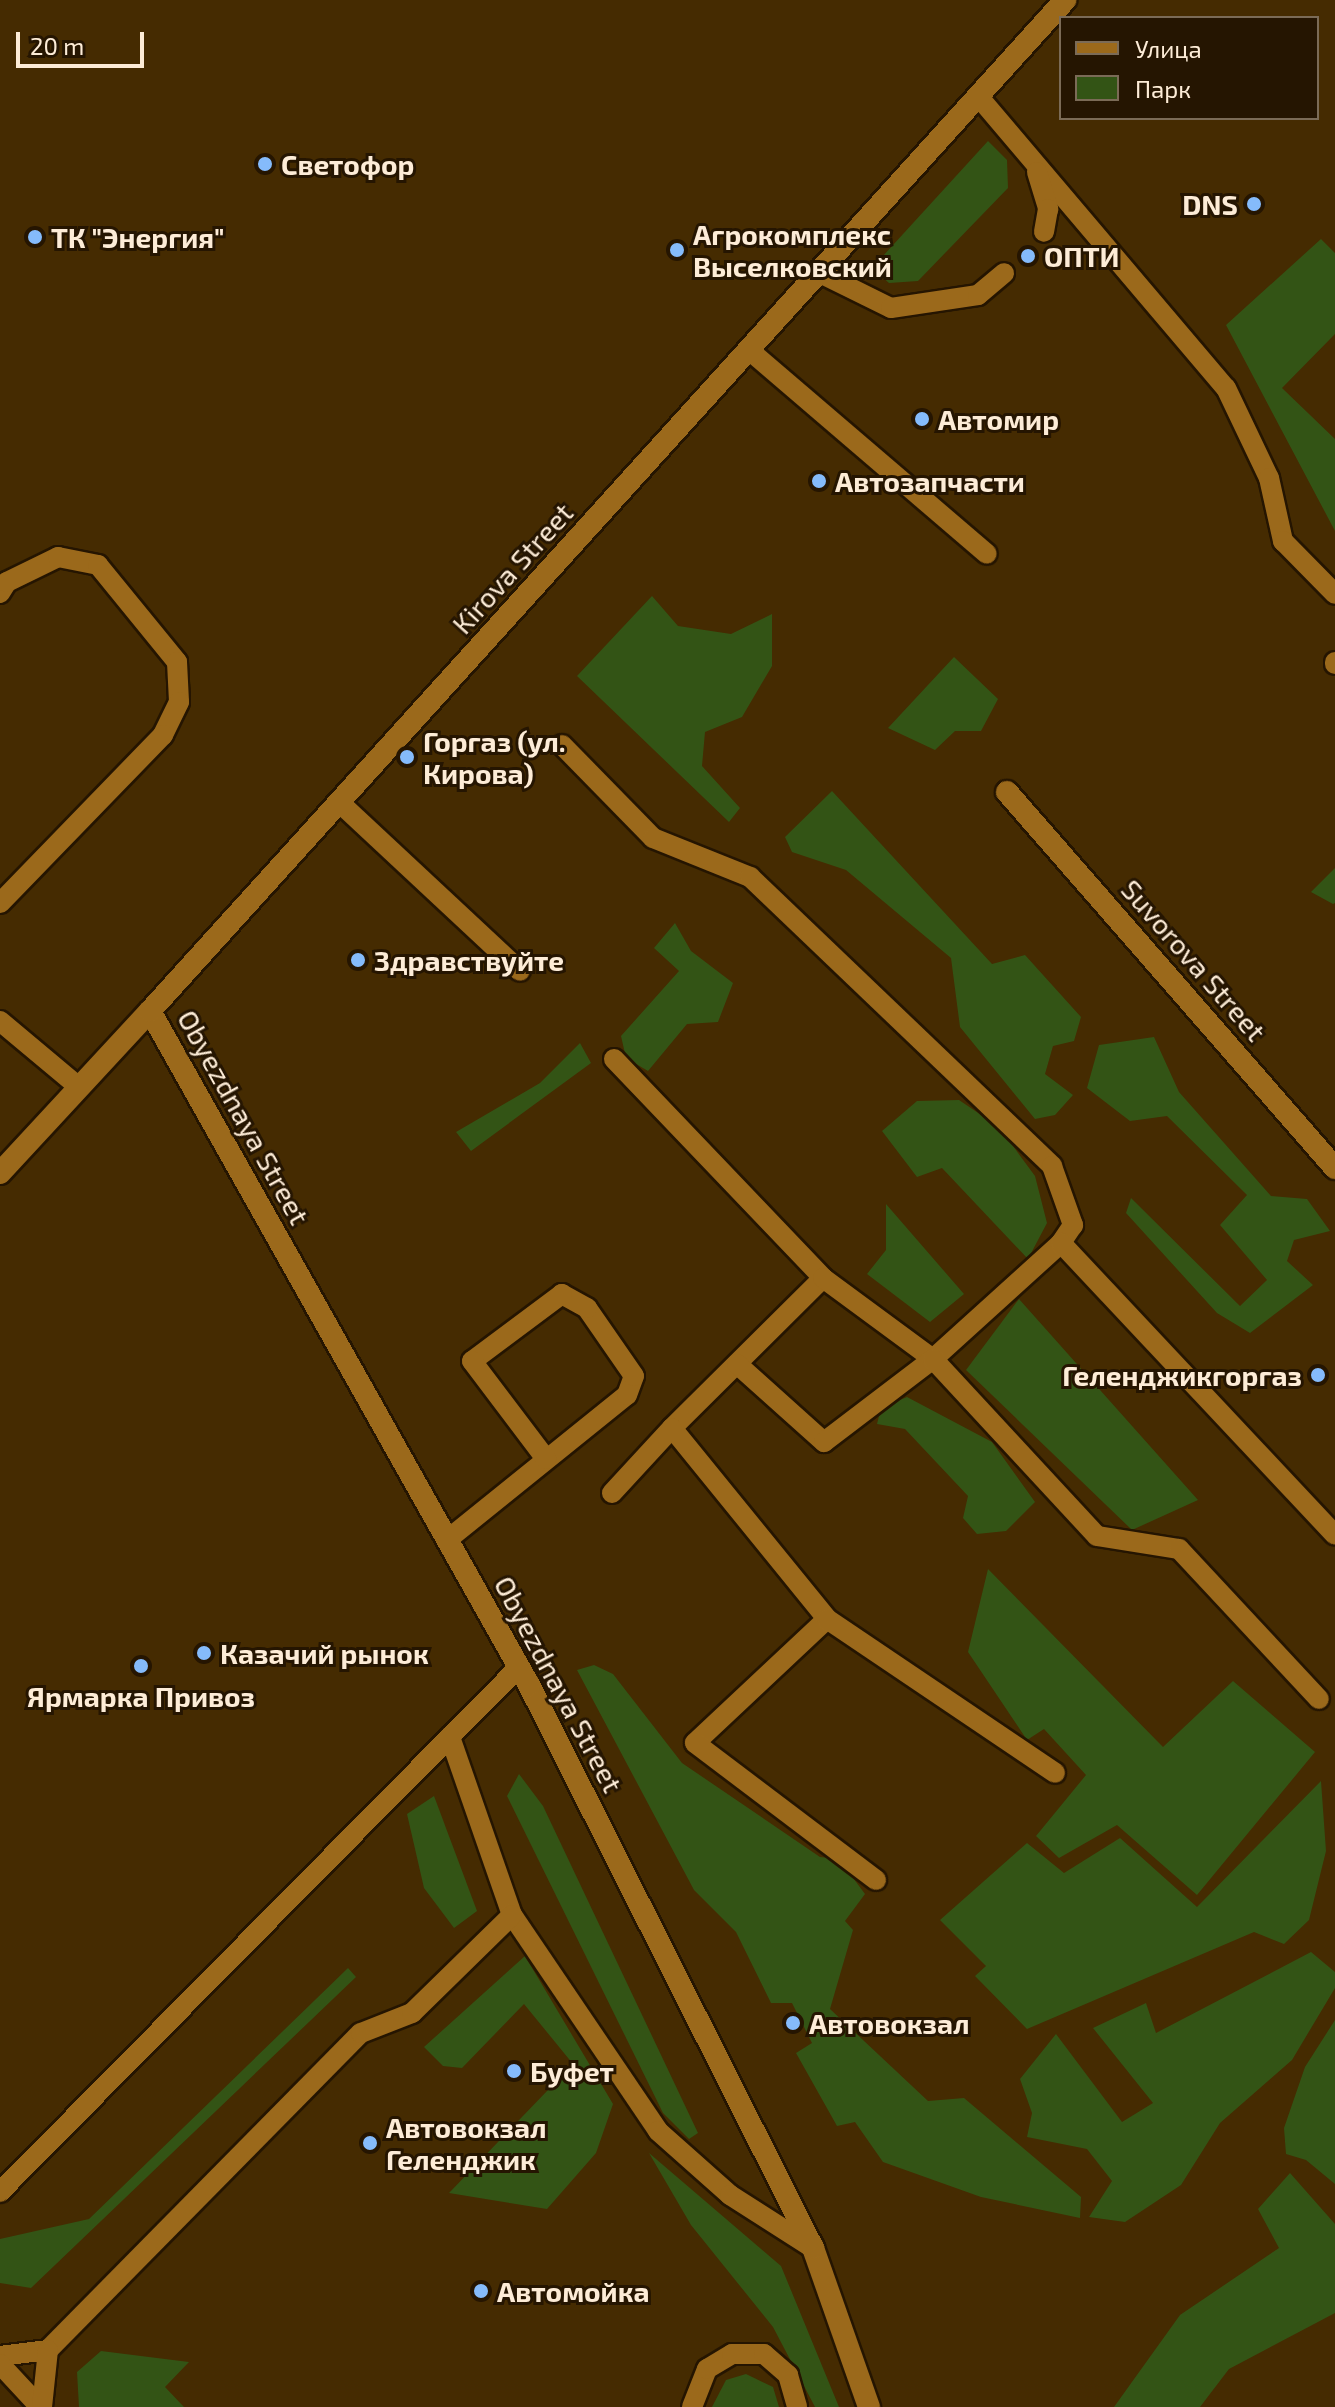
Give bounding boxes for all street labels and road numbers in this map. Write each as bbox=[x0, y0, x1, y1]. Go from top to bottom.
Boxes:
street label: Kirova Street bbox=[445, 496, 579, 640]
street label: Suvorova Street bbox=[1115, 872, 1273, 1048]
street label: Obyezdnaya Street bbox=[171, 1004, 317, 1230]
street label: Obyezdnaya Street bbox=[488, 1570, 630, 1798]

